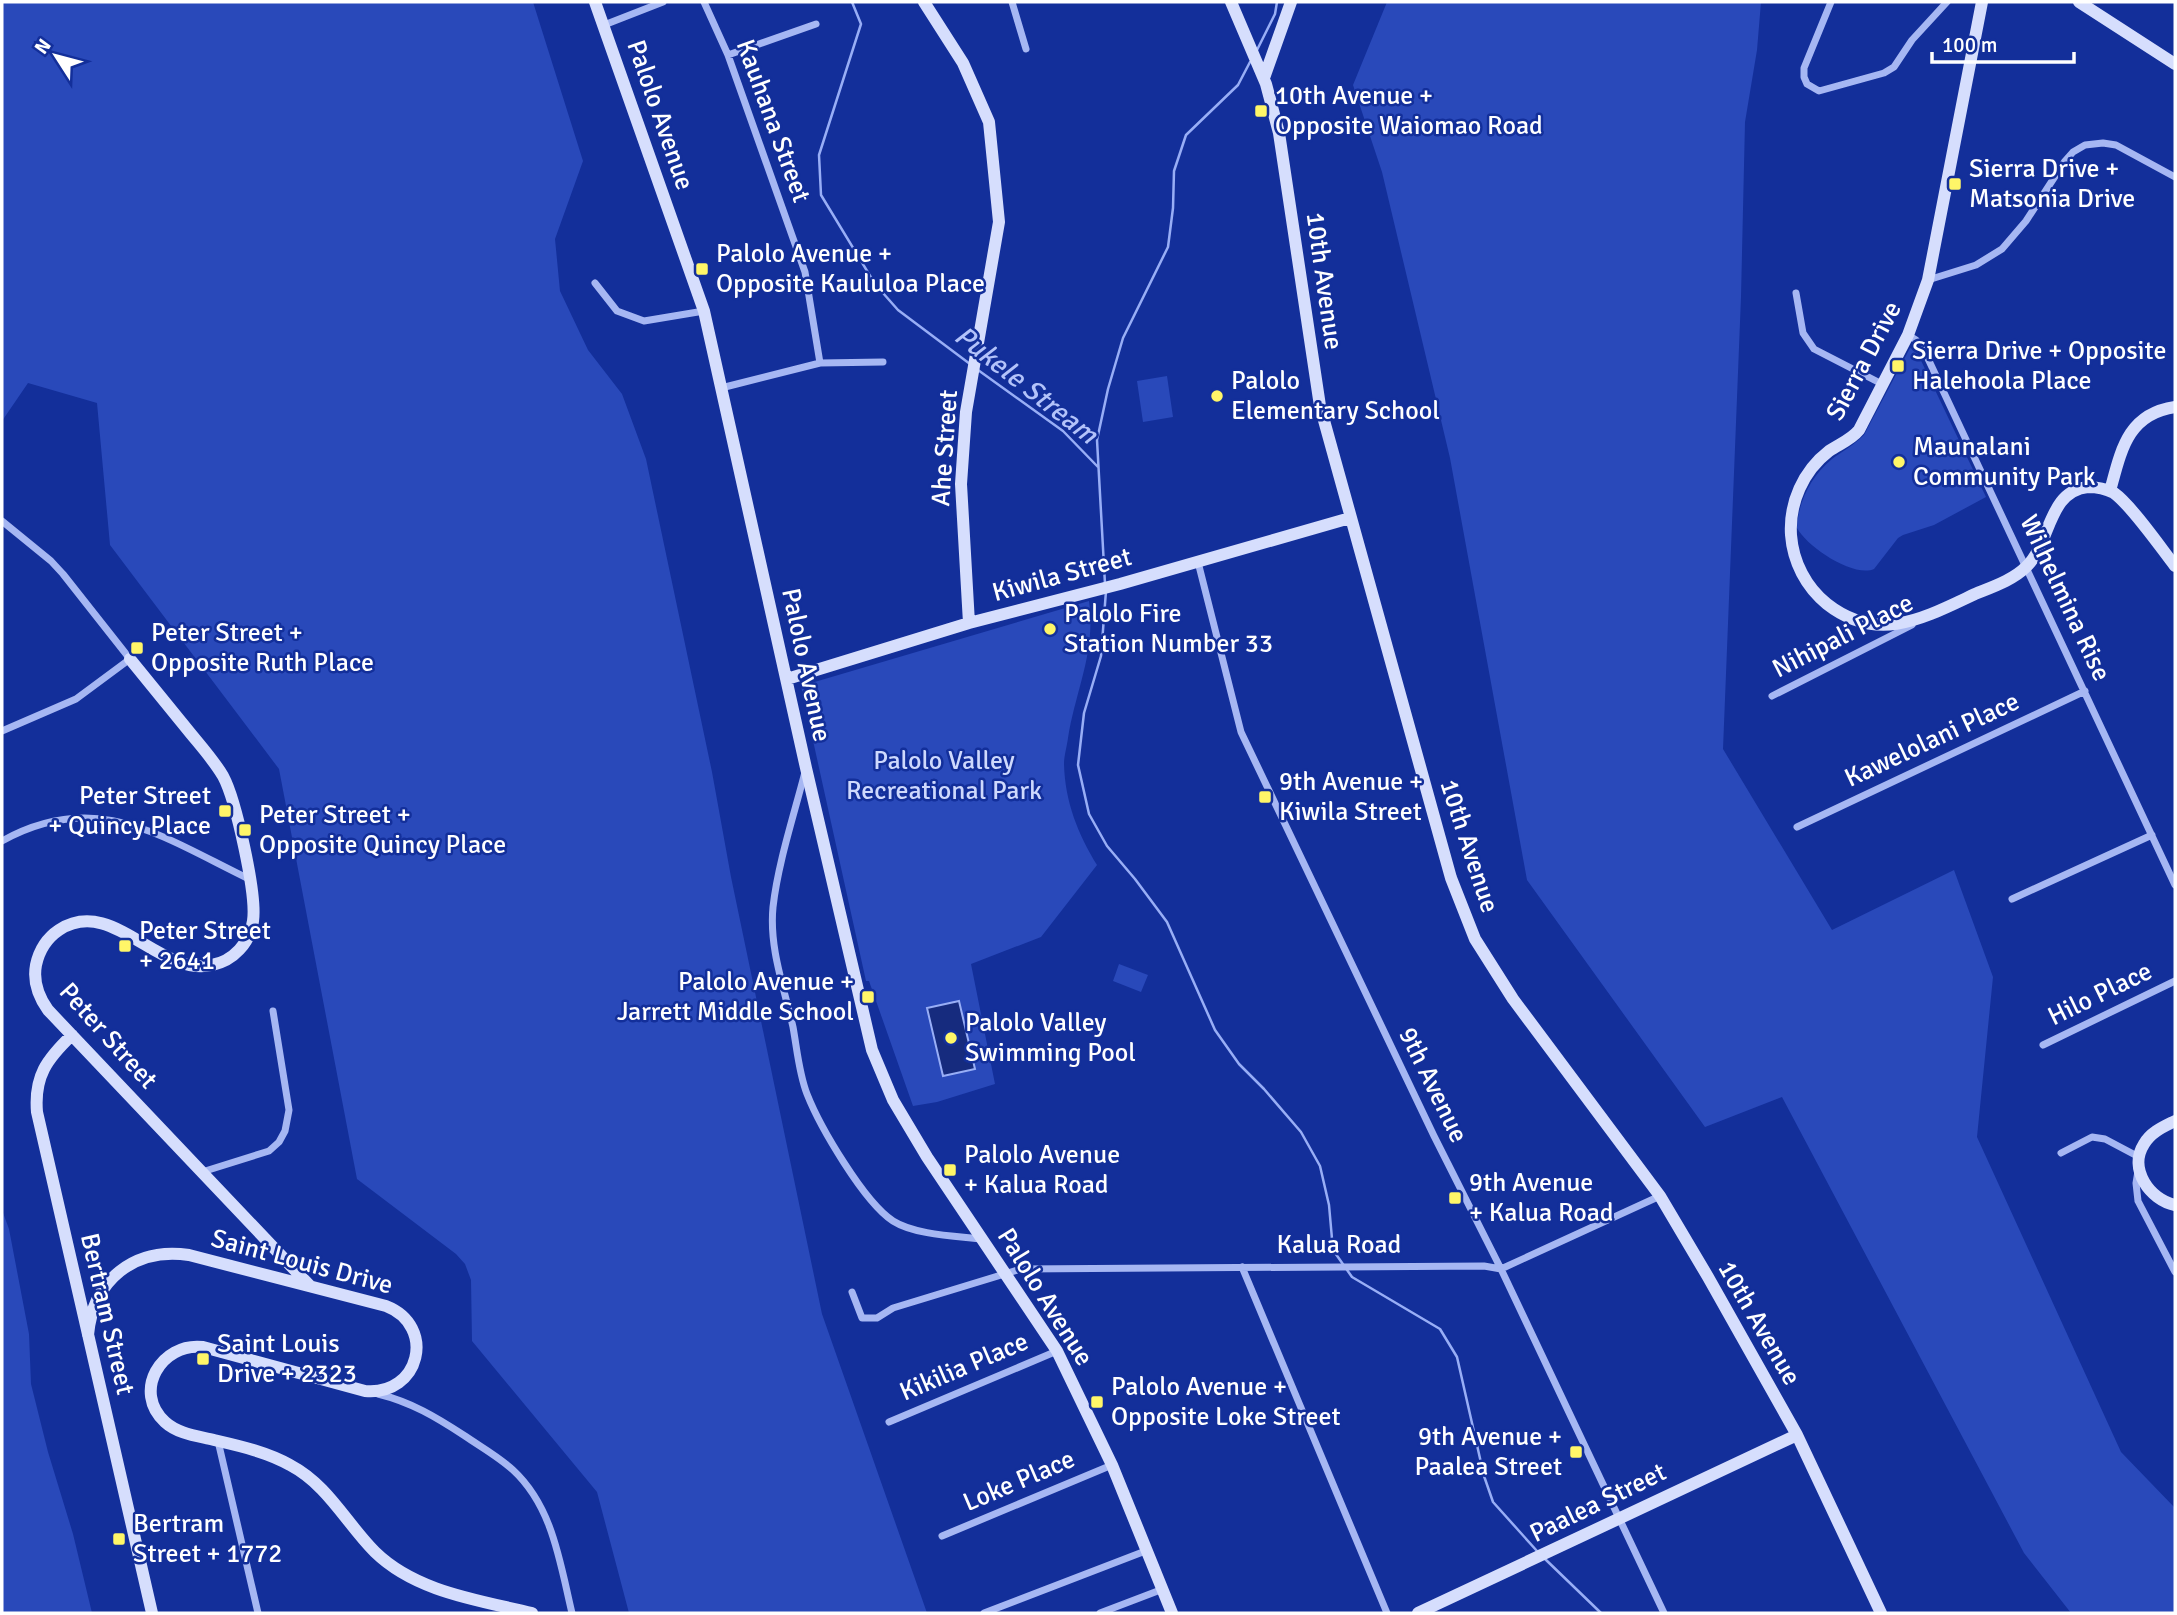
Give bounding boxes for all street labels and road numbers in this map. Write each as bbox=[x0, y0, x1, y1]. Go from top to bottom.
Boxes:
street label: Kauhana Street bbox=[729, 35, 817, 207]
street label: Palolo Avenue bbox=[619, 36, 701, 194]
street label: 10th Avenue bbox=[1299, 210, 1349, 352]
street label: Sierra Drive bbox=[1819, 296, 1909, 426]
street label: Ahe Street bbox=[925, 389, 965, 507]
street label: Wilhelmina Rise bbox=[2013, 510, 2117, 686]
street label: Kiwila Street bbox=[989, 541, 1135, 609]
street label: Palolo Avenue bbox=[774, 585, 838, 745]
street label: Nihipali Place bbox=[1767, 587, 1919, 685]
street label: Kawelolani Place bbox=[1840, 686, 2024, 794]
street label: 10th Avenue bbox=[1432, 775, 1506, 917]
street label: Hilo Place bbox=[2043, 955, 2157, 1033]
street label: Peter Street bbox=[52, 976, 164, 1096]
street label: 9th Avenue bbox=[1391, 1022, 1475, 1148]
street label: Saint Louis Drive bbox=[208, 1222, 396, 1302]
street label: Palolo Avenue bbox=[990, 1222, 1100, 1372]
street label: Kalua Road bbox=[1277, 1229, 1401, 1261]
street label: Bertram Street bbox=[73, 1230, 141, 1398]
street label: 10th Avenue bbox=[1711, 1255, 1807, 1391]
street label: Kikilia Place bbox=[895, 1326, 1033, 1408]
street label: Loke Place bbox=[958, 1443, 1080, 1519]
street label: Paalea Street bbox=[1525, 1456, 1671, 1550]

